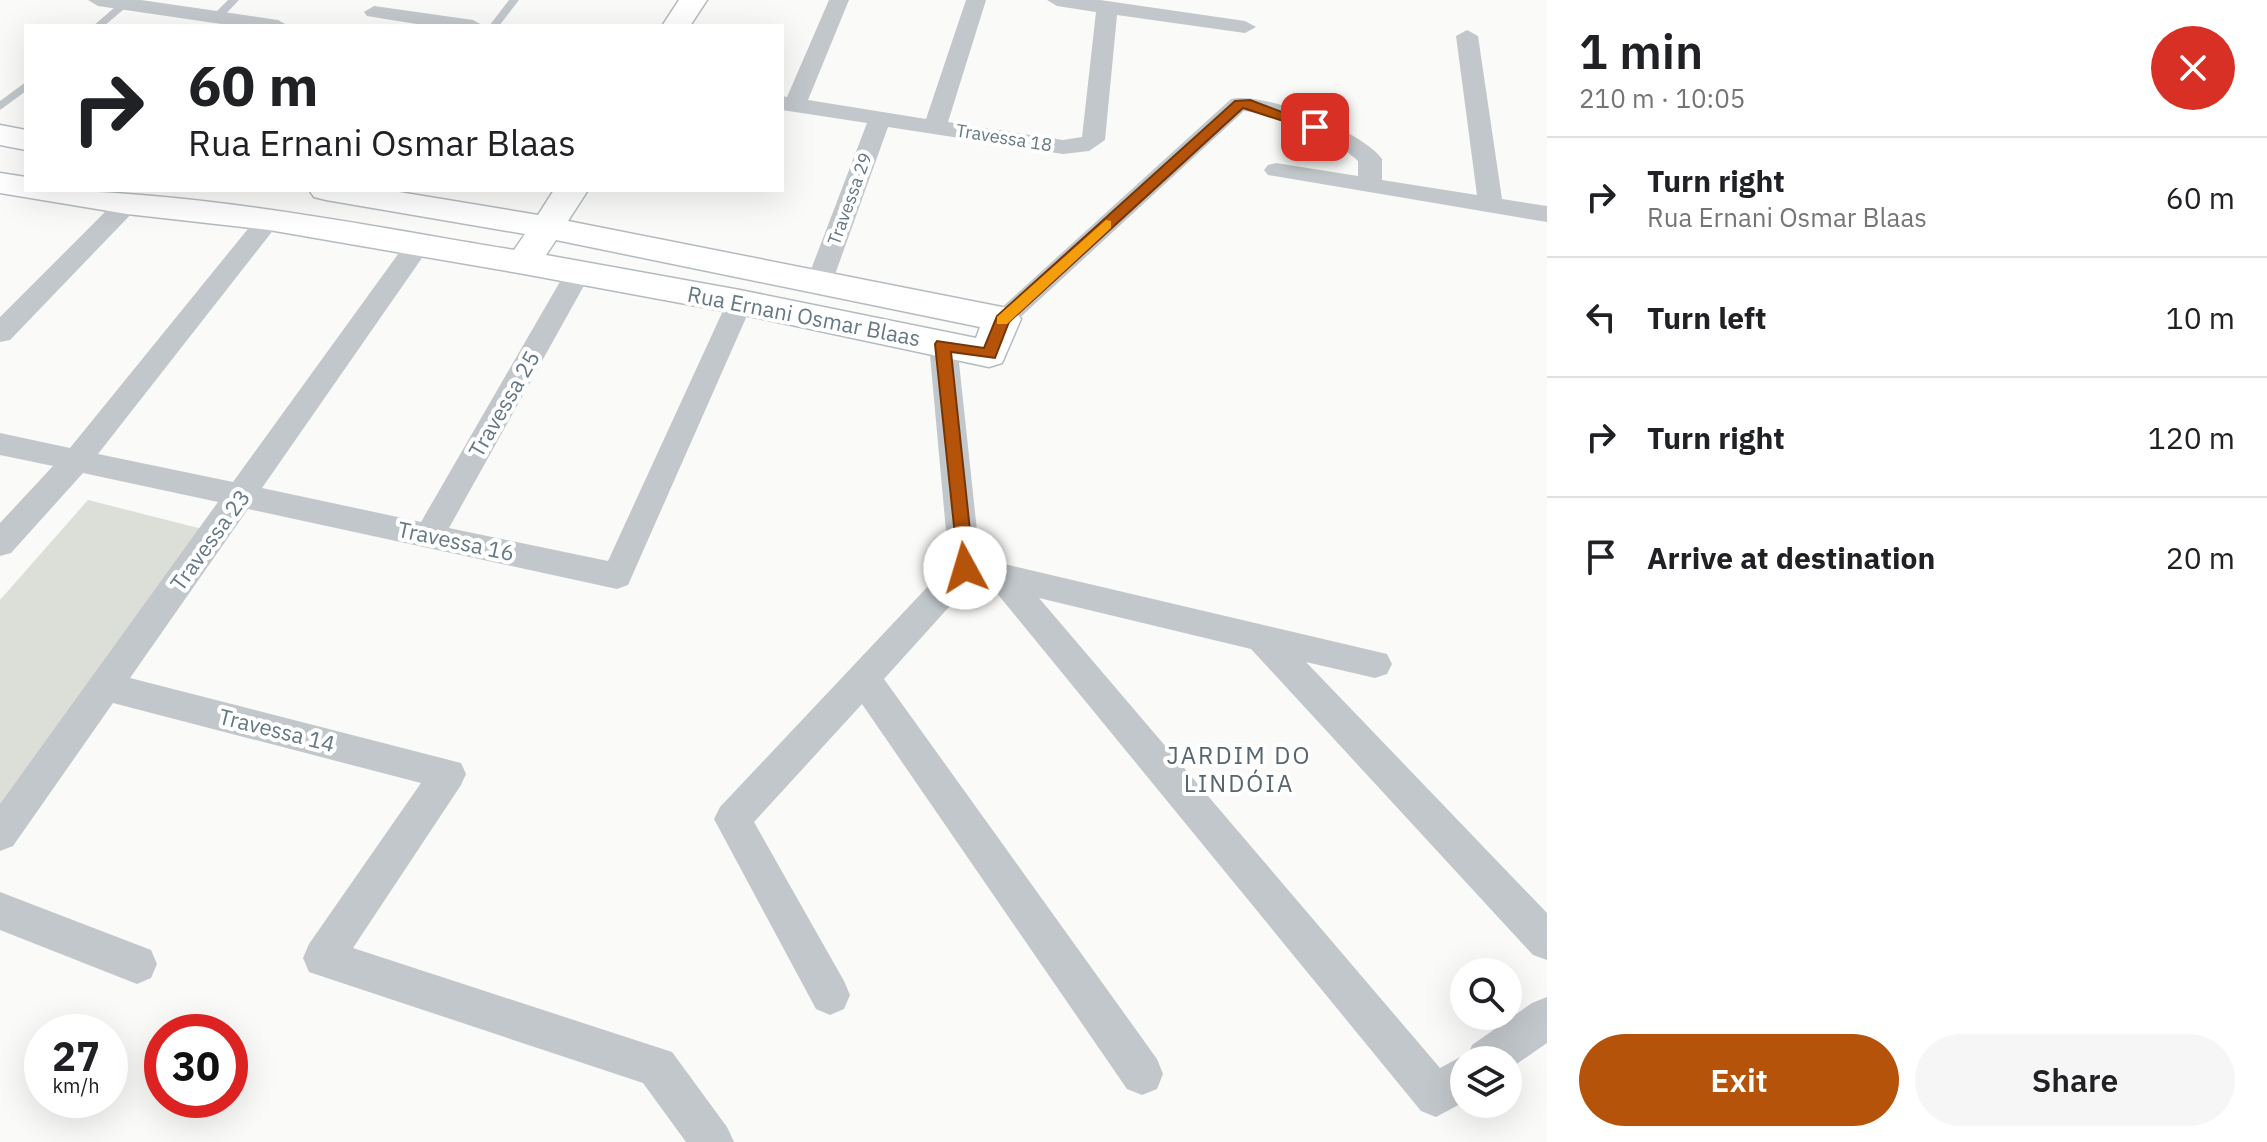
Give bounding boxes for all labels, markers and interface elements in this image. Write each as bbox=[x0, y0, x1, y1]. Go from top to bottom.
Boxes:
text: 1 min bbox=[1579, 20, 1703, 82]
button: close bbox=[2151, 26, 2235, 110]
text: 60 m bbox=[188, 49, 318, 121]
icon: right bbox=[56, 56, 160, 160]
text: 210 m · 10:05 bbox=[1579, 81, 1745, 115]
pin bbox=[1281, 93, 1349, 161]
icon: arrive bbox=[1293, 105, 1337, 149]
text: Rua Ernani Osmar Blaas bbox=[188, 119, 576, 166]
street label: Travessa 18 bbox=[954, 119, 1054, 156]
street label: Travessa 29 bbox=[822, 149, 877, 248]
text: Turn right bbox=[1647, 161, 1785, 200]
icon: right bbox=[1579, 175, 1623, 219]
text: 60 m bbox=[2166, 178, 2235, 217]
text: Rua Ernani Osmar Blaas bbox=[1647, 200, 1927, 234]
street label: Rua Ernani Osmar Blaas bbox=[685, 279, 923, 352]
icon: left bbox=[1579, 295, 1623, 339]
text: Turn left bbox=[1647, 298, 1766, 337]
text: 10 m bbox=[2166, 298, 2235, 337]
street label: Travessa 25 bbox=[461, 345, 546, 462]
icon: right bbox=[1579, 415, 1623, 459]
text: Turn right bbox=[1647, 418, 1785, 457]
text: 120 m bbox=[2148, 418, 2235, 457]
street label: Travessa 23 bbox=[163, 483, 256, 596]
street label: Travessa 16 bbox=[395, 514, 517, 567]
position arrow bbox=[923, 526, 1007, 610]
icon: arrive bbox=[1579, 535, 1623, 579]
text: Arrive at destination bbox=[1647, 538, 1935, 577]
text: 20 m bbox=[2166, 538, 2235, 577]
street label: Travessa 14 bbox=[216, 701, 338, 758]
district label: JARDIM DO LINDÓIA bbox=[1167, 739, 1311, 799]
map controls bbox=[1450, 958, 1522, 1118]
button: search bbox=[1450, 958, 1522, 1030]
speed limit sign: 30 bbox=[144, 1014, 248, 1118]
text: 27 bbox=[52, 1030, 100, 1082]
button: Exit bbox=[1579, 1034, 1899, 1126]
button: Share bbox=[1915, 1034, 2235, 1126]
button: layers bbox=[1450, 1046, 1522, 1118]
text: km/h bbox=[52, 1072, 100, 1099]

